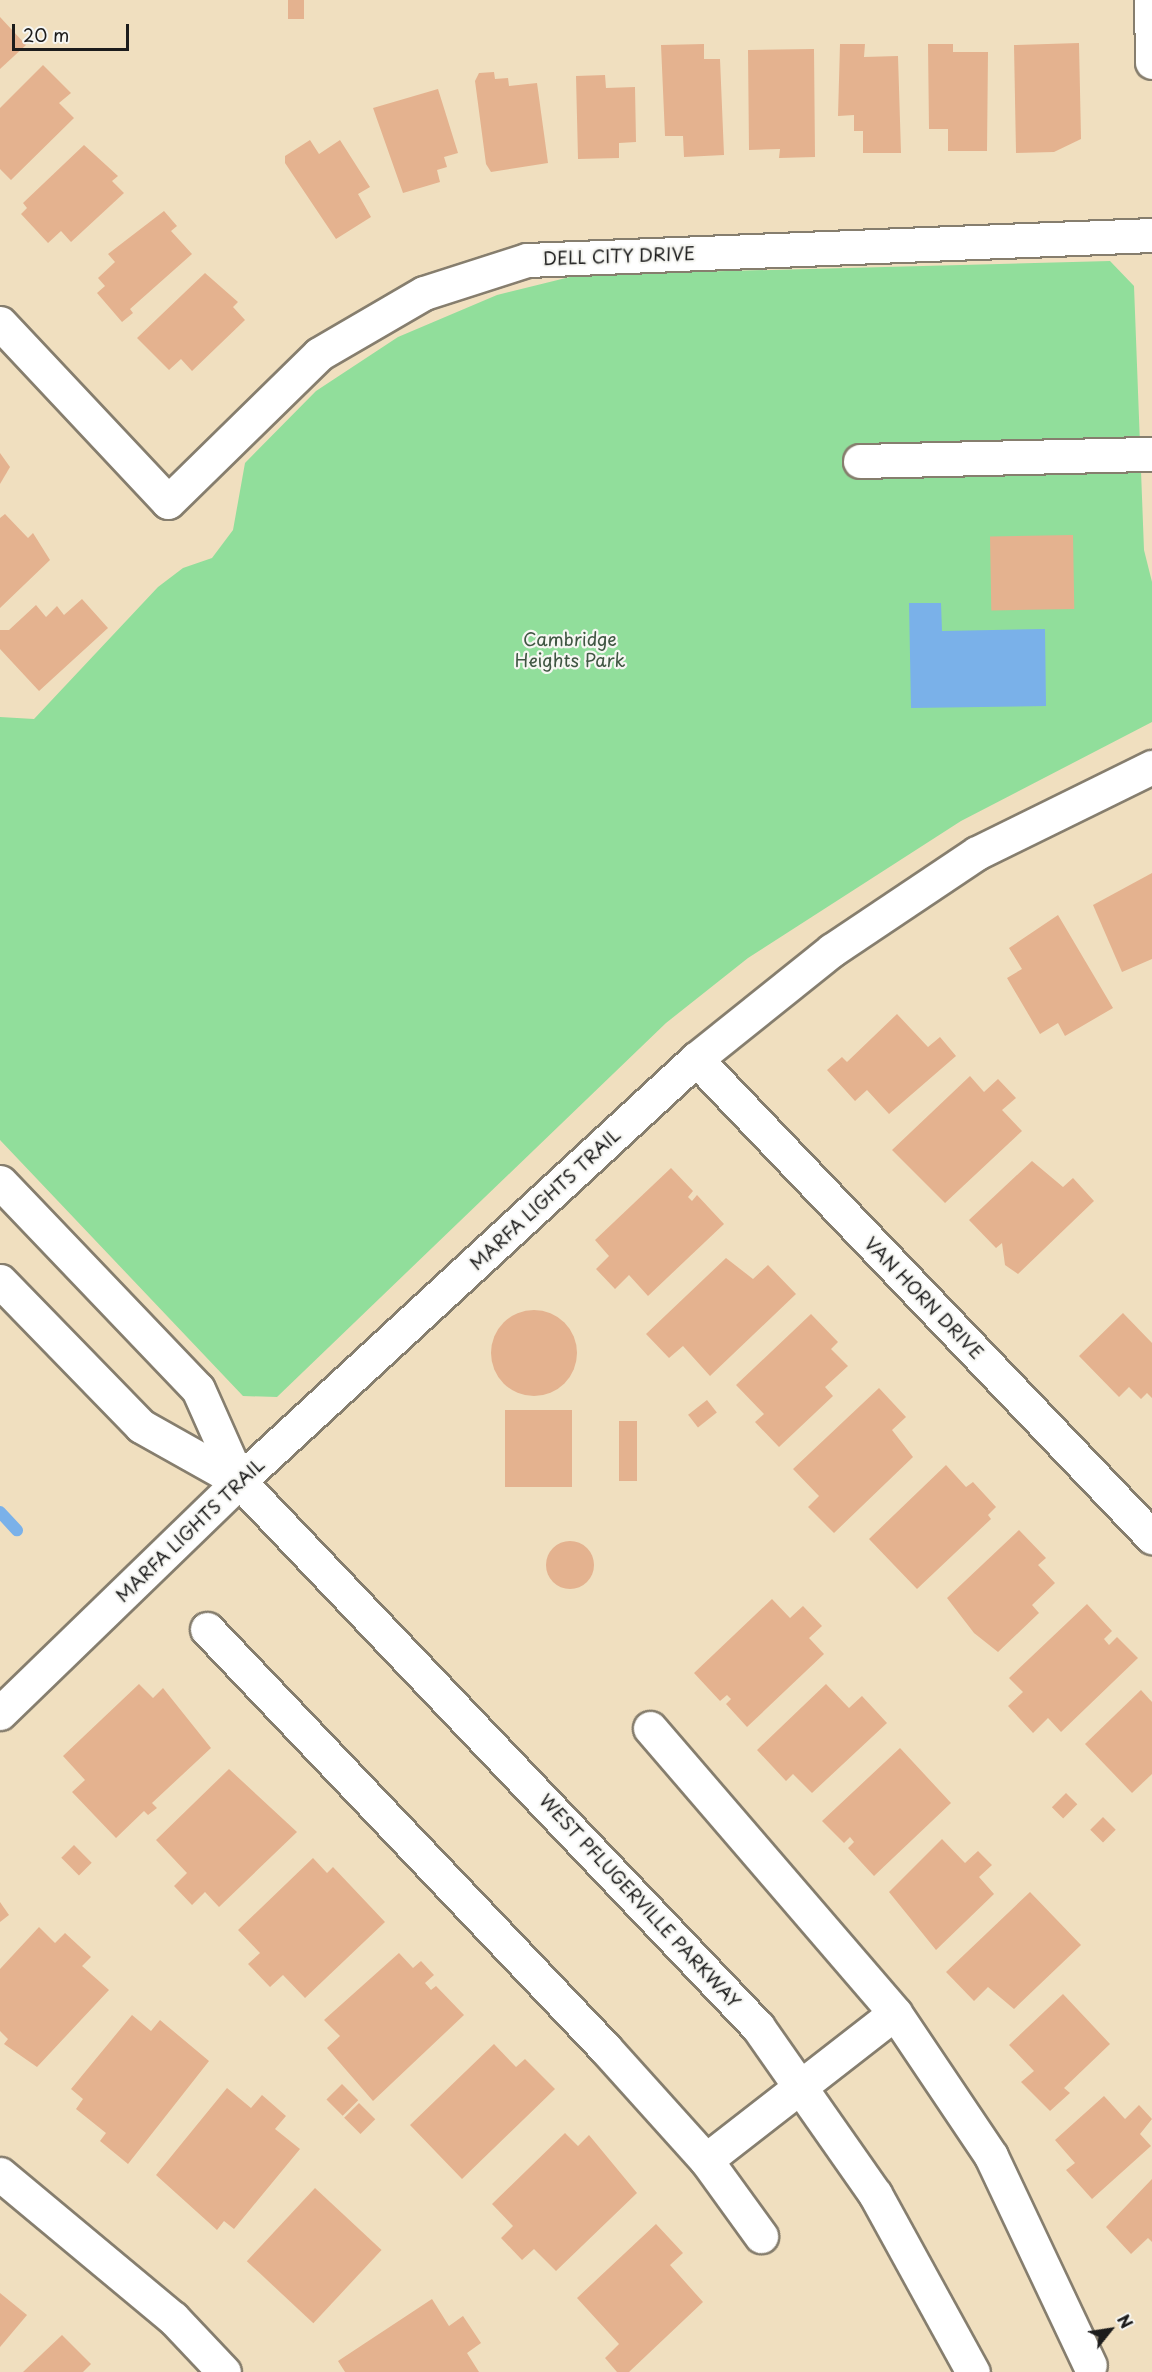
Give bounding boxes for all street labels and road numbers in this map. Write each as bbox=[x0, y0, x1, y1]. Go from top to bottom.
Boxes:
street label: DELL CITY DRIVE bbox=[541, 243, 697, 269]
street label: MARFA LIGHTS TRAIL bbox=[464, 1123, 626, 1275]
street label: VAN HORN DRIVE bbox=[860, 1233, 988, 1363]
street label: MARFA LIGHTS TRAIL bbox=[110, 1452, 270, 1608]
street label: WEST PFLUGERVILLE PARKWAY bbox=[535, 1789, 745, 2013]

